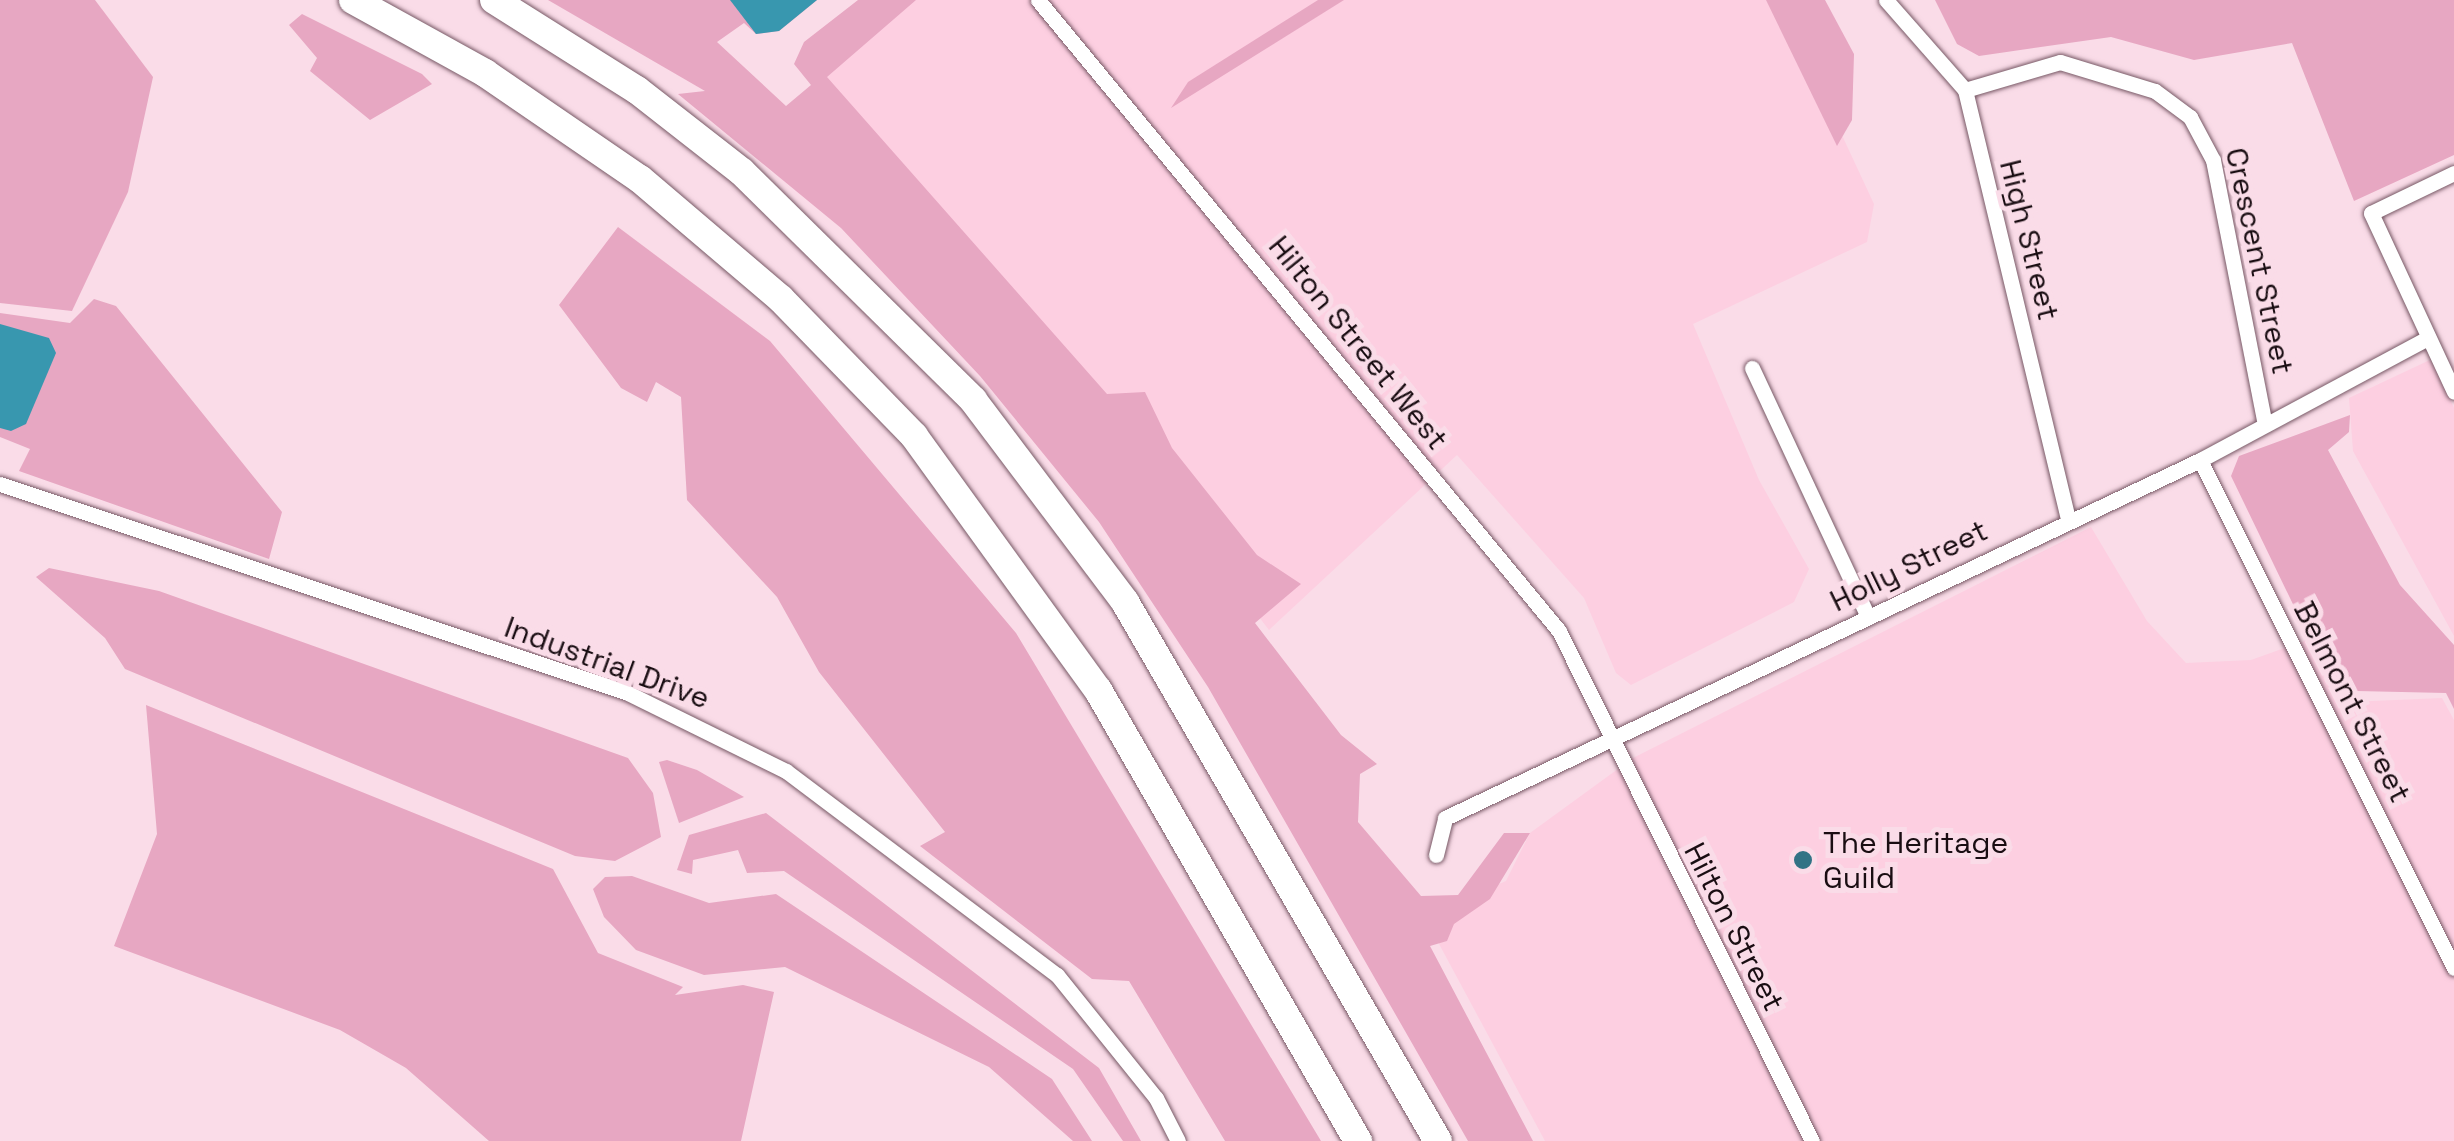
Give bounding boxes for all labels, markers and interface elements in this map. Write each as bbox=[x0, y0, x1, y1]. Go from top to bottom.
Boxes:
street label: Crescent Street bbox=[2217, 145, 2301, 377]
street label: High Street bbox=[1992, 156, 2066, 324]
street label: Hilton Street West bbox=[1261, 229, 1455, 457]
street label: Holly Street bbox=[1824, 512, 1994, 620]
street label: Belmont Street bbox=[2286, 596, 2418, 808]
street label: Industrial Drive bbox=[500, 609, 714, 717]
place label: The Heritage Guild bbox=[1823, 825, 2008, 896]
street label: Hilton Street bbox=[1676, 837, 1792, 1017]
marker: The Heritage Guild bbox=[1792, 849, 1814, 871]

